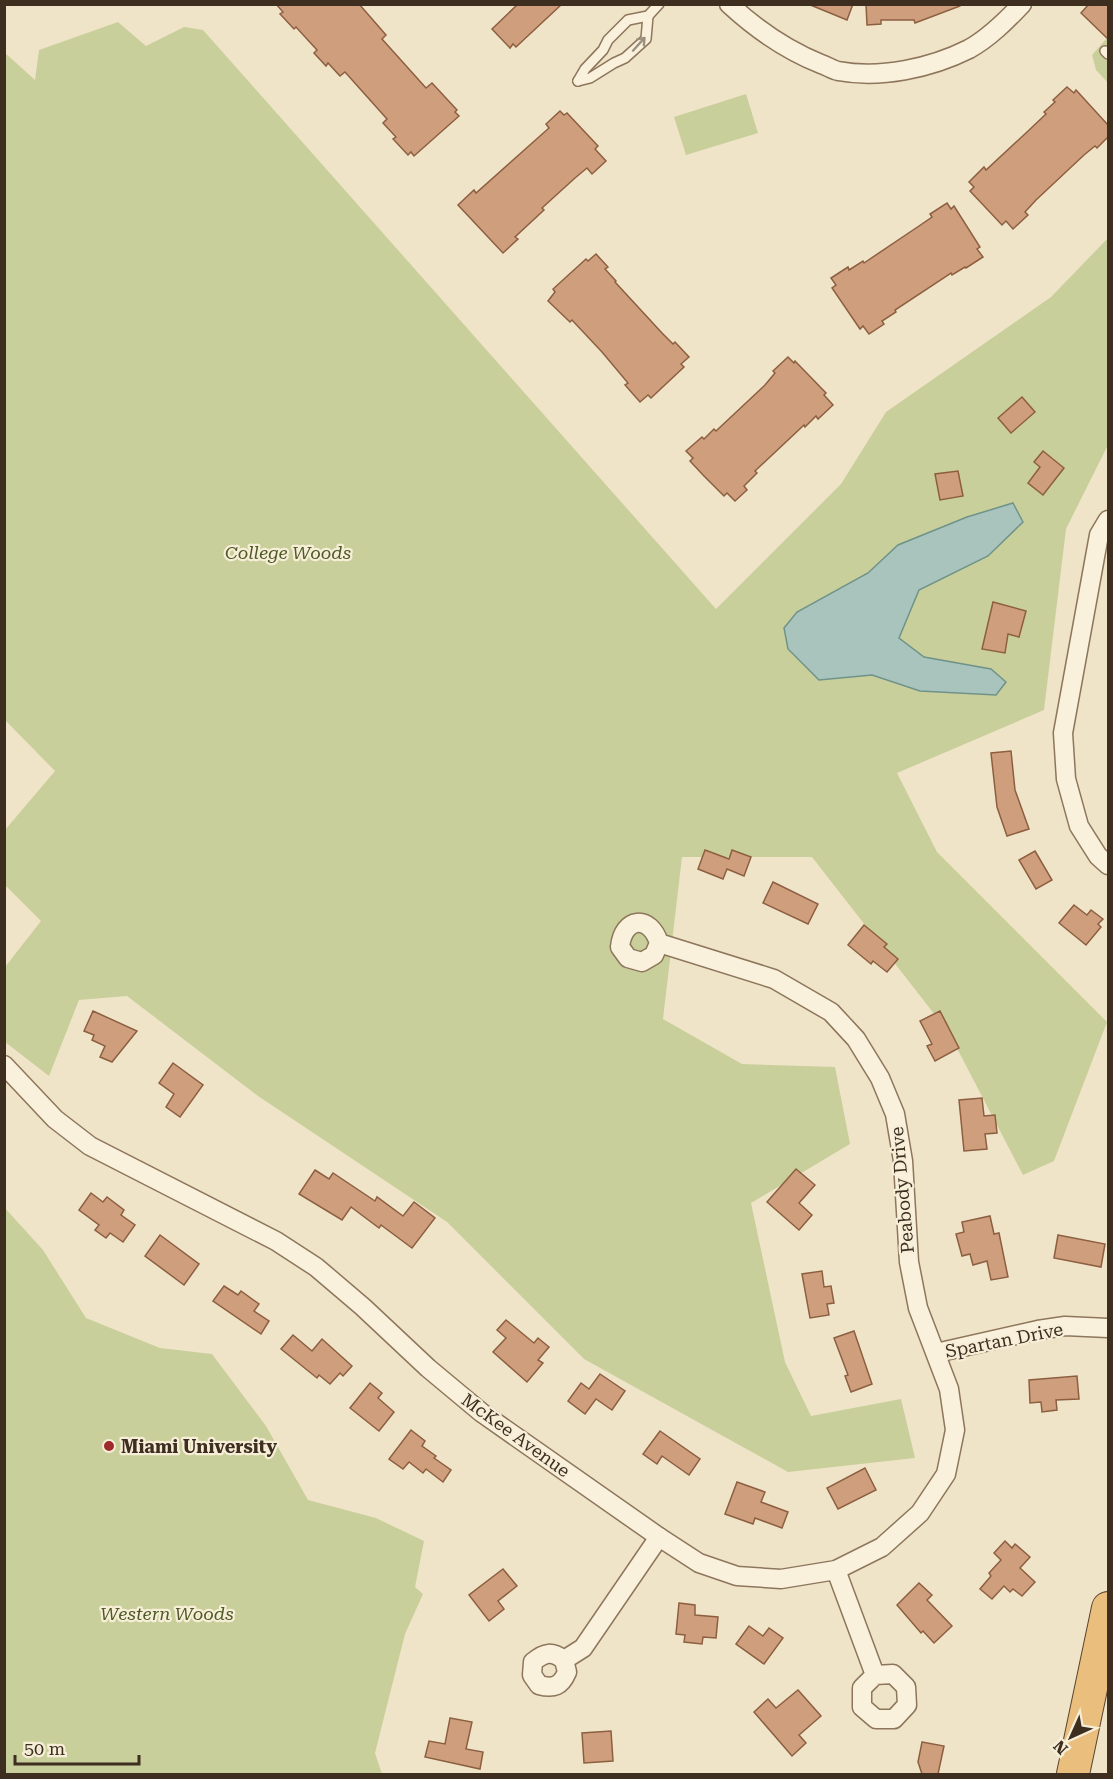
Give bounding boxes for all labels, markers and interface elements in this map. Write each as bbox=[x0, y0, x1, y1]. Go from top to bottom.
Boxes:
one-way arrow bbox=[632, 37, 646, 52]
park label: College Woods bbox=[225, 542, 351, 563]
street label: Peabody Drive bbox=[886, 1126, 918, 1254]
street label: Spartan Drive bbox=[943, 1318, 1065, 1362]
street label: McKee Avenue bbox=[458, 1389, 574, 1481]
place label: Miami University bbox=[121, 1436, 277, 1457]
marker: Miami University bbox=[102, 1439, 116, 1453]
park label: Western Woods bbox=[100, 1603, 234, 1624]
north arrow bbox=[1041, 1707, 1101, 1767]
scale bar bbox=[15, 1728, 140, 1766]
text: N bbox=[1050, 1736, 1072, 1758]
text: 50 m bbox=[24, 1738, 65, 1759]

